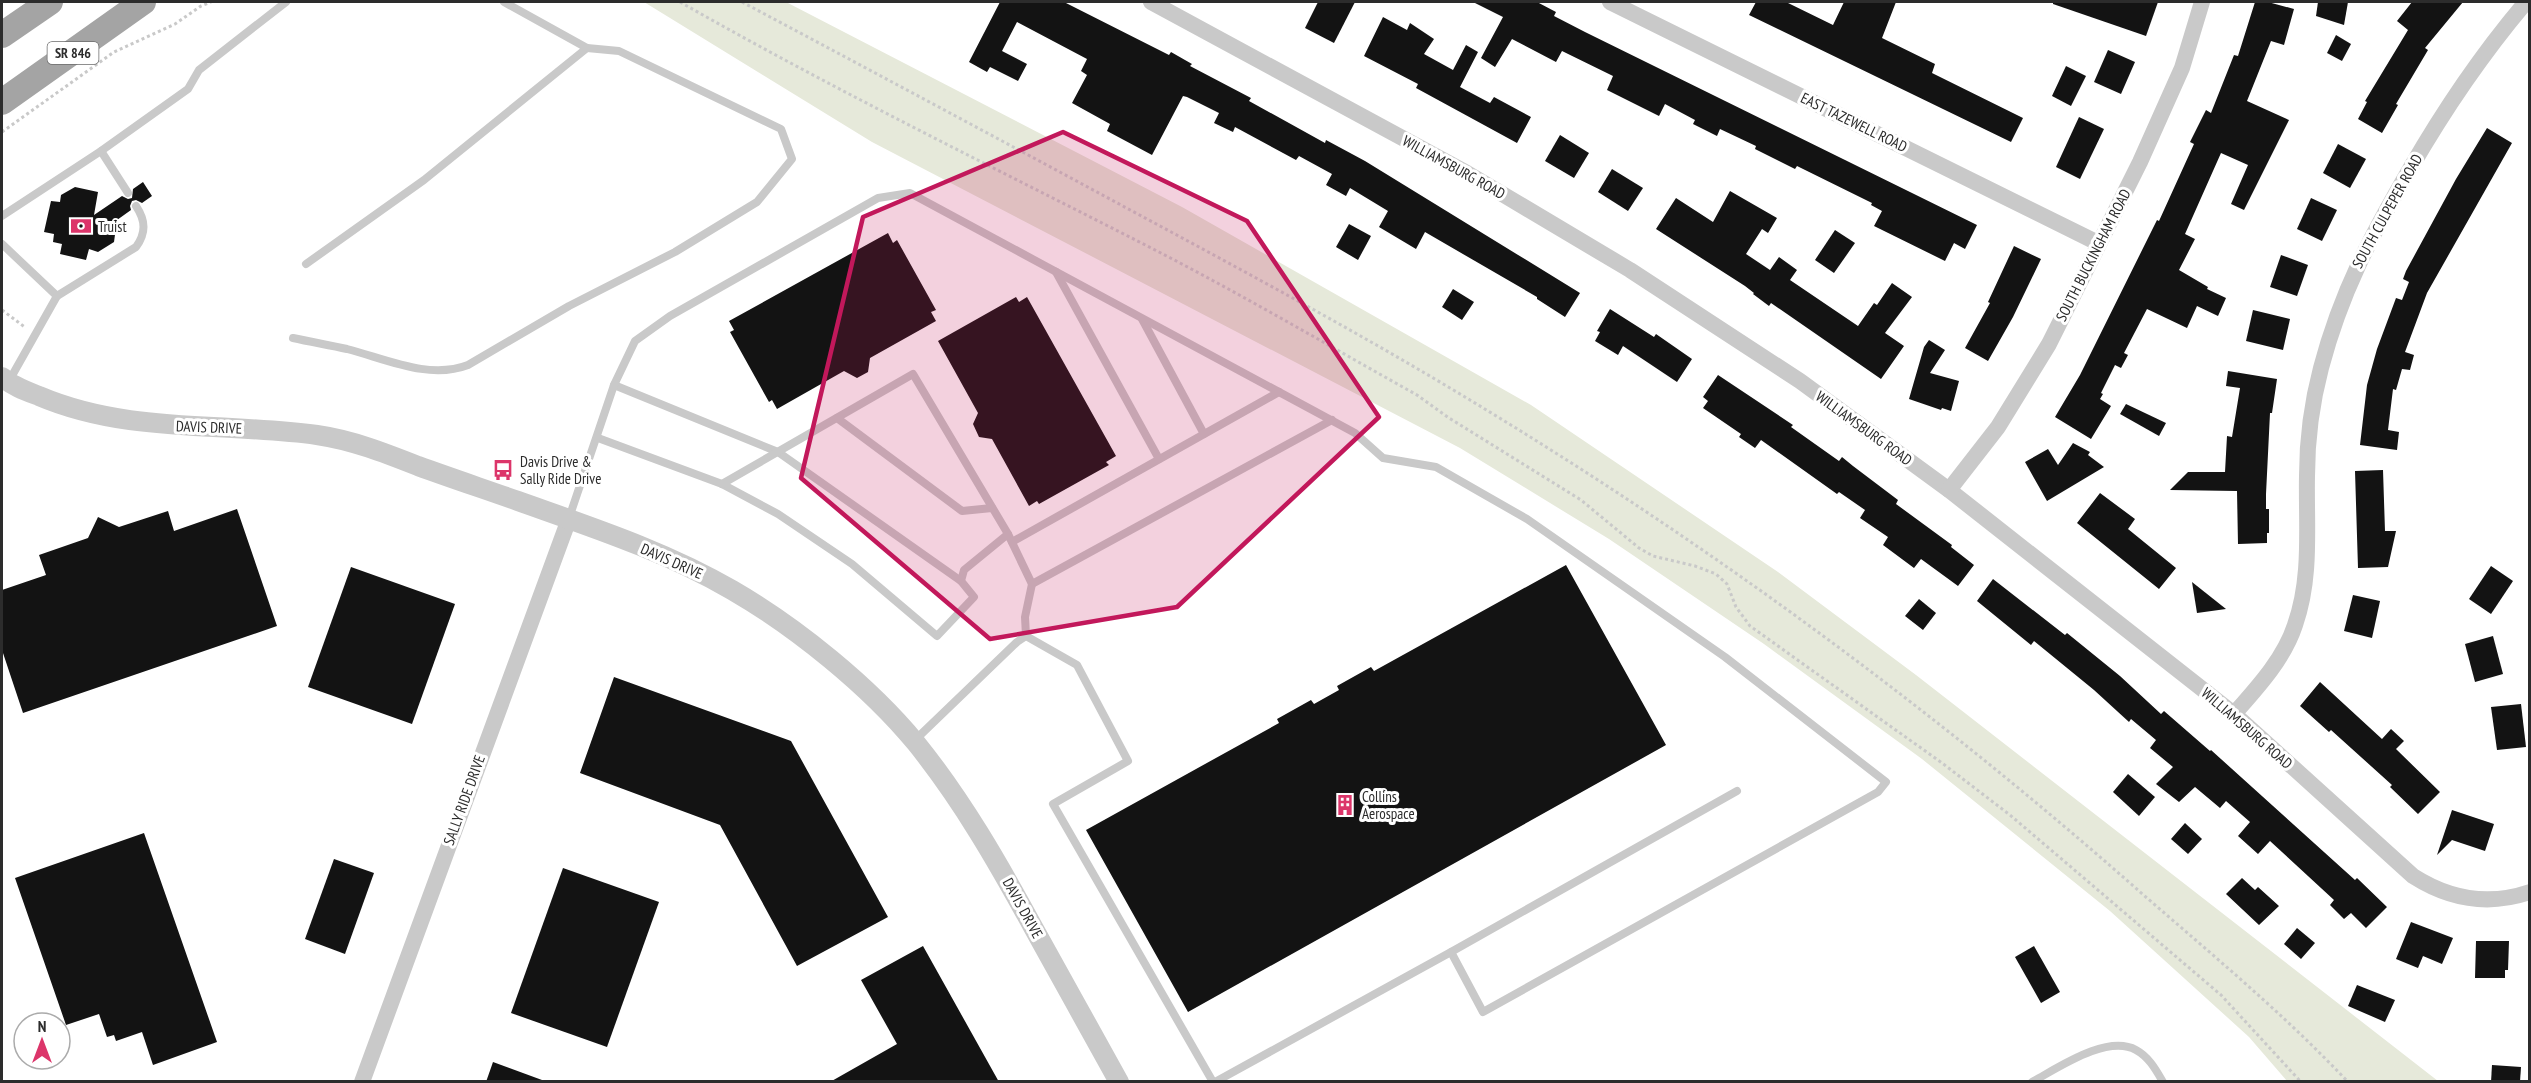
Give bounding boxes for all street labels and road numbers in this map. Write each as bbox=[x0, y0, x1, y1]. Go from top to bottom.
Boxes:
road number: SR 846 bbox=[48, 42, 98, 64]
street label: EAST TAZEWELL ROAD bbox=[1798, 88, 1910, 156]
street label: WILLIAMSBURG ROAD bbox=[1399, 131, 1509, 203]
street label: SOUTH CULPEPER ROAD bbox=[2348, 150, 2426, 271]
street label: SOUTH BUCKINGHAM ROAD bbox=[2051, 186, 2135, 324]
street label: WILLIAMSBURG ROAD bbox=[1812, 387, 1916, 469]
street label: DAVIS DRIVE bbox=[176, 416, 242, 438]
street label: DAVIS DRIVE bbox=[638, 539, 706, 583]
street label: WILLIAMSBURG ROAD bbox=[2198, 683, 2297, 773]
street label: SALLY RIDE DRIVE bbox=[439, 752, 489, 848]
street label: DAVIS DRIVE bbox=[999, 875, 1047, 941]

